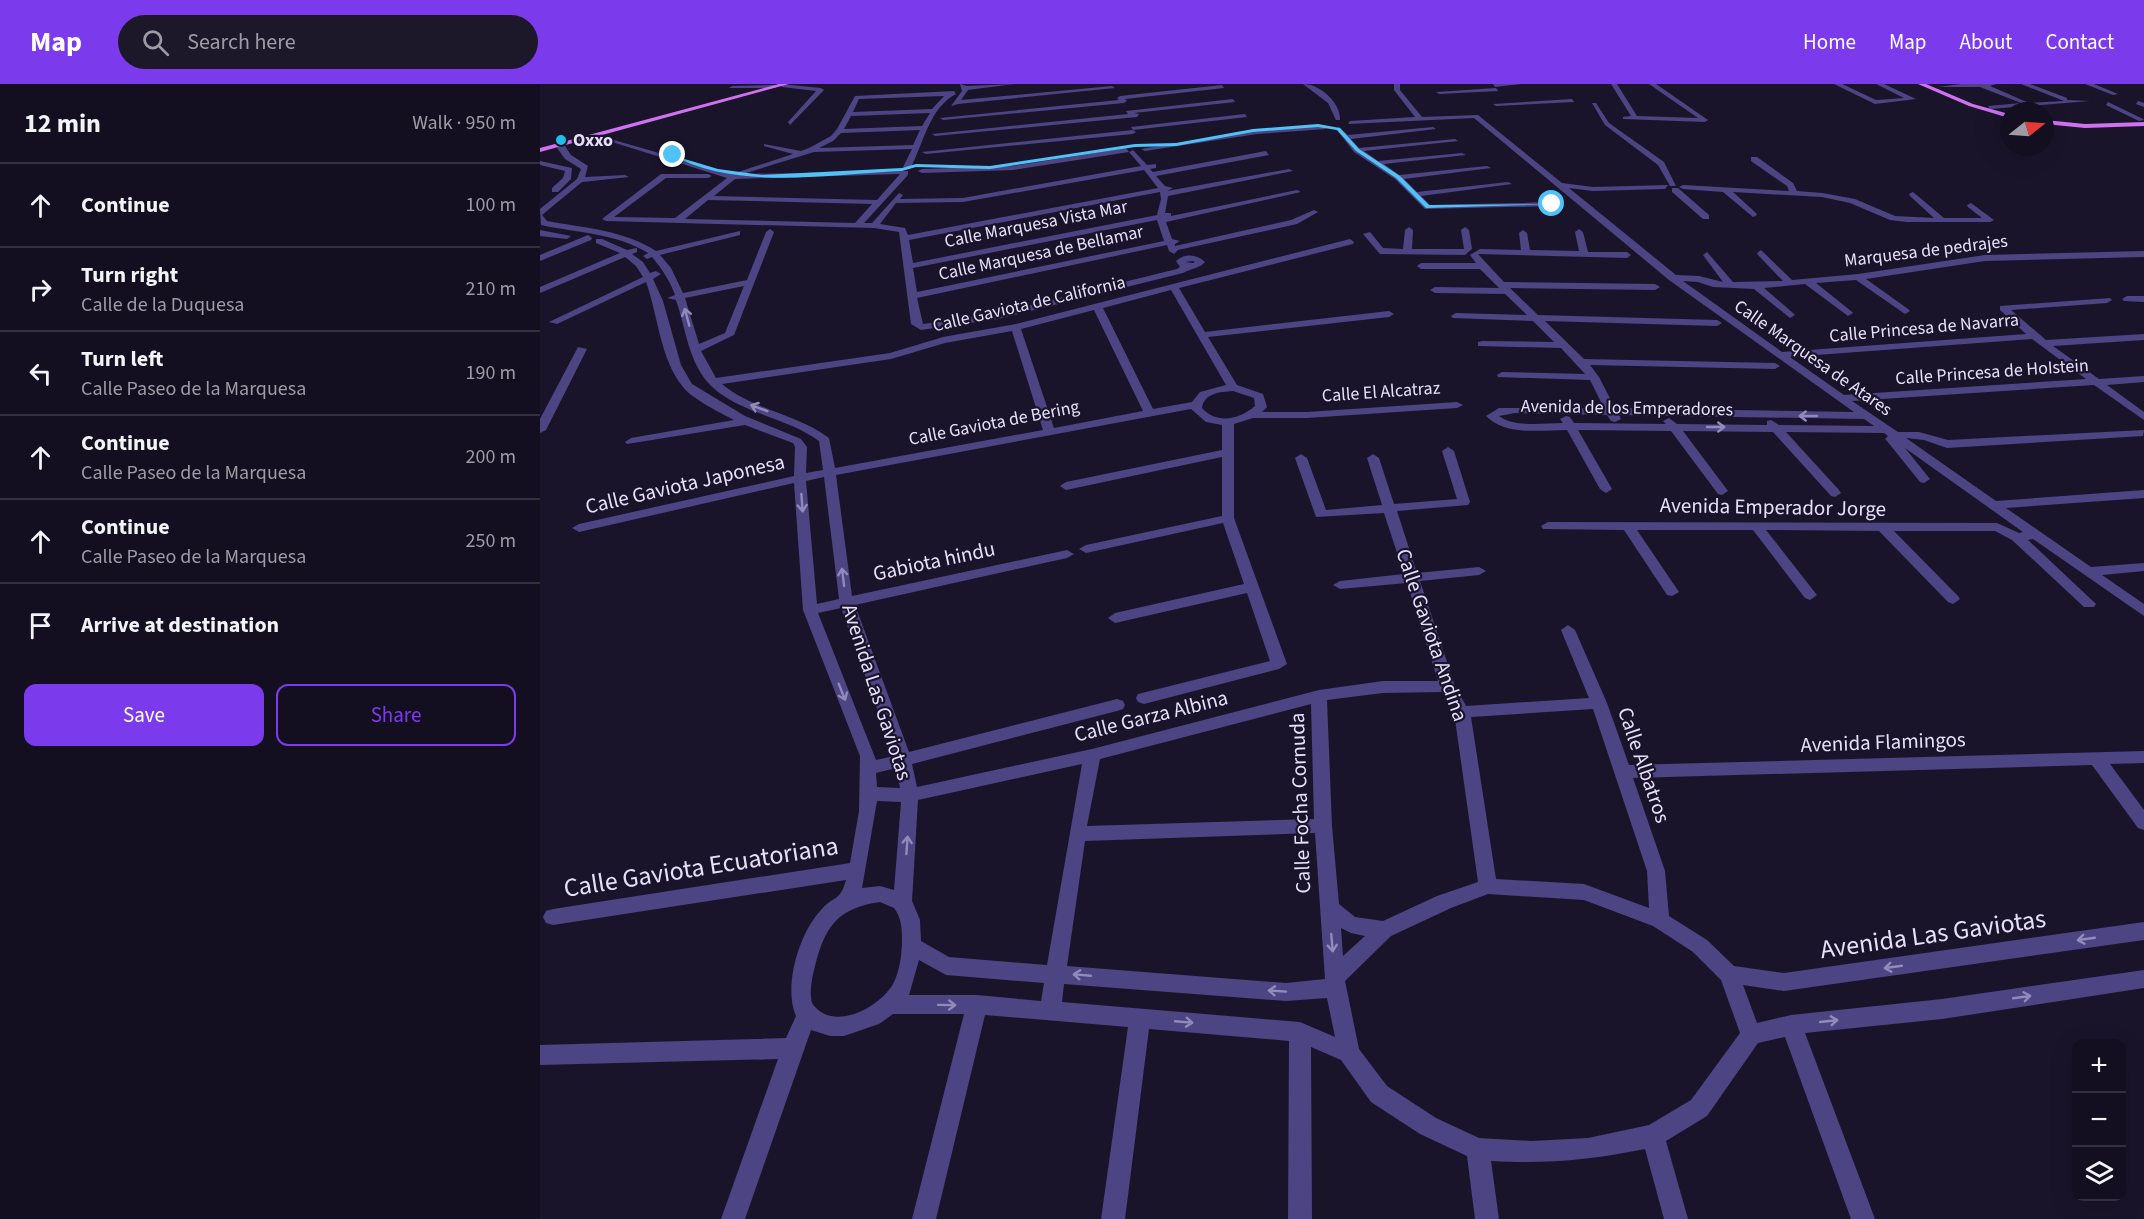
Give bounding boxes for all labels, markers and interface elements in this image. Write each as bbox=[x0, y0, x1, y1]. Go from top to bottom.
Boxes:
search box bbox=[118, 15, 538, 69]
text: Map bbox=[30, 22, 82, 62]
icon: search bbox=[139, 26, 172, 59]
text: Search here bbox=[187, 26, 296, 58]
text: Home bbox=[1803, 27, 1856, 57]
text: Map bbox=[1889, 27, 1927, 57]
text: About bbox=[1960, 27, 2012, 57]
text: Contact bbox=[2045, 27, 2114, 57]
north arrow bbox=[2000, 102, 2054, 156]
text: 12 min bbox=[24, 105, 101, 142]
text: Walk · 950 m bbox=[412, 109, 516, 137]
place label: Oxxo bbox=[573, 128, 613, 153]
marker: Oxxo bbox=[554, 133, 568, 147]
route end bbox=[659, 141, 685, 167]
icon: ahead bbox=[24, 189, 57, 222]
text: Continue bbox=[81, 189, 170, 221]
route start bbox=[1538, 190, 1564, 216]
text: 100 m bbox=[466, 191, 516, 219]
street label: Calle Marquesa Vista Mar bbox=[942, 194, 1130, 254]
street label: Calle Marquesa de Bellamar bbox=[936, 219, 1146, 287]
street label: Marquesa de pedrajes bbox=[1843, 229, 2009, 273]
text: Turn right bbox=[81, 259, 178, 291]
street label: Calle Gaviota de California bbox=[930, 270, 1128, 338]
icon: right bbox=[24, 273, 57, 306]
text: 210 m bbox=[466, 275, 516, 303]
text: Calle de la Duquesa bbox=[81, 291, 244, 319]
street label: Calle Marquesa de Atares bbox=[1729, 294, 1897, 422]
street label: Calle Princesa de Navarra bbox=[1828, 307, 2020, 349]
one-way arrow bbox=[681, 308, 692, 327]
text: Turn left bbox=[81, 343, 163, 375]
street label: Calle Princesa de HoIstein bbox=[1895, 353, 2089, 391]
icon: left bbox=[24, 357, 57, 390]
text: 190 m bbox=[466, 359, 516, 387]
text: Calle Paseo de la Marquesa bbox=[81, 375, 306, 403]
street label: Calle El Alcatraz bbox=[1321, 375, 1441, 409]
street label: Calle Gaviota de Bering bbox=[906, 394, 1082, 452]
street label: Avenida de los Emperadores bbox=[1521, 394, 1733, 422]
one-way arrow bbox=[750, 402, 768, 413]
one-way arrow bbox=[1798, 410, 1818, 422]
one-way arrow bbox=[1705, 421, 1725, 433]
text: Continue bbox=[81, 427, 170, 459]
icon: ahead bbox=[24, 441, 57, 474]
text: 200 m bbox=[466, 443, 516, 471]
street label: Calle Gaviota Japonesa bbox=[582, 446, 788, 522]
text: Calle Paseo de la Marquesa bbox=[81, 459, 306, 487]
street label: Avenida Emperador Jorge bbox=[1660, 490, 1886, 524]
one-way arrow bbox=[796, 493, 807, 513]
text: Continue bbox=[81, 511, 170, 543]
icon: ahead bbox=[24, 525, 57, 558]
text: 250 m bbox=[466, 527, 516, 555]
street label: Gabiota hindu bbox=[870, 533, 998, 589]
text: Calle Paseo de la Marquesa bbox=[81, 543, 306, 571]
street label: Calle Gaviota Andina bbox=[1388, 545, 1476, 725]
one-way arrow bbox=[838, 568, 849, 588]
street label: Avenida Las Gaviotas bbox=[834, 600, 920, 784]
icon: arrive bbox=[24, 609, 57, 642]
text: Arrive at destination bbox=[81, 609, 279, 641]
one-way arrow bbox=[837, 682, 848, 700]
street label: Calle Garza Albina bbox=[1071, 682, 1231, 750]
button: Save bbox=[24, 684, 264, 746]
button: Share bbox=[276, 684, 516, 746]
street label: Calle Albatros bbox=[1610, 703, 1678, 827]
street label: Calle Focha Cornuda bbox=[1282, 712, 1318, 894]
street label: Avenida Flamingos bbox=[1800, 724, 1966, 760]
street label: Calle Gaviota Ecuatoriana bbox=[561, 827, 841, 907]
one-way arrow bbox=[901, 836, 912, 856]
street label: Avenida Las Gaviotas bbox=[1818, 900, 2048, 968]
one-way arrow bbox=[1327, 932, 1338, 952]
one-way arrow bbox=[2077, 933, 2096, 944]
one-way arrow bbox=[1884, 961, 1903, 972]
one-way arrow bbox=[1073, 970, 1093, 981]
one-way arrow bbox=[1267, 986, 1287, 997]
one-way arrow bbox=[2012, 991, 2032, 1002]
one-way arrow bbox=[937, 999, 957, 1011]
one-way arrow bbox=[1819, 1015, 1838, 1026]
one-way arrow bbox=[1173, 1017, 1193, 1028]
map controls bbox=[2072, 1039, 2126, 1201]
button: + bbox=[2072, 1039, 2126, 1093]
button: − bbox=[2072, 1093, 2126, 1147]
button: layers bbox=[2072, 1147, 2126, 1201]

